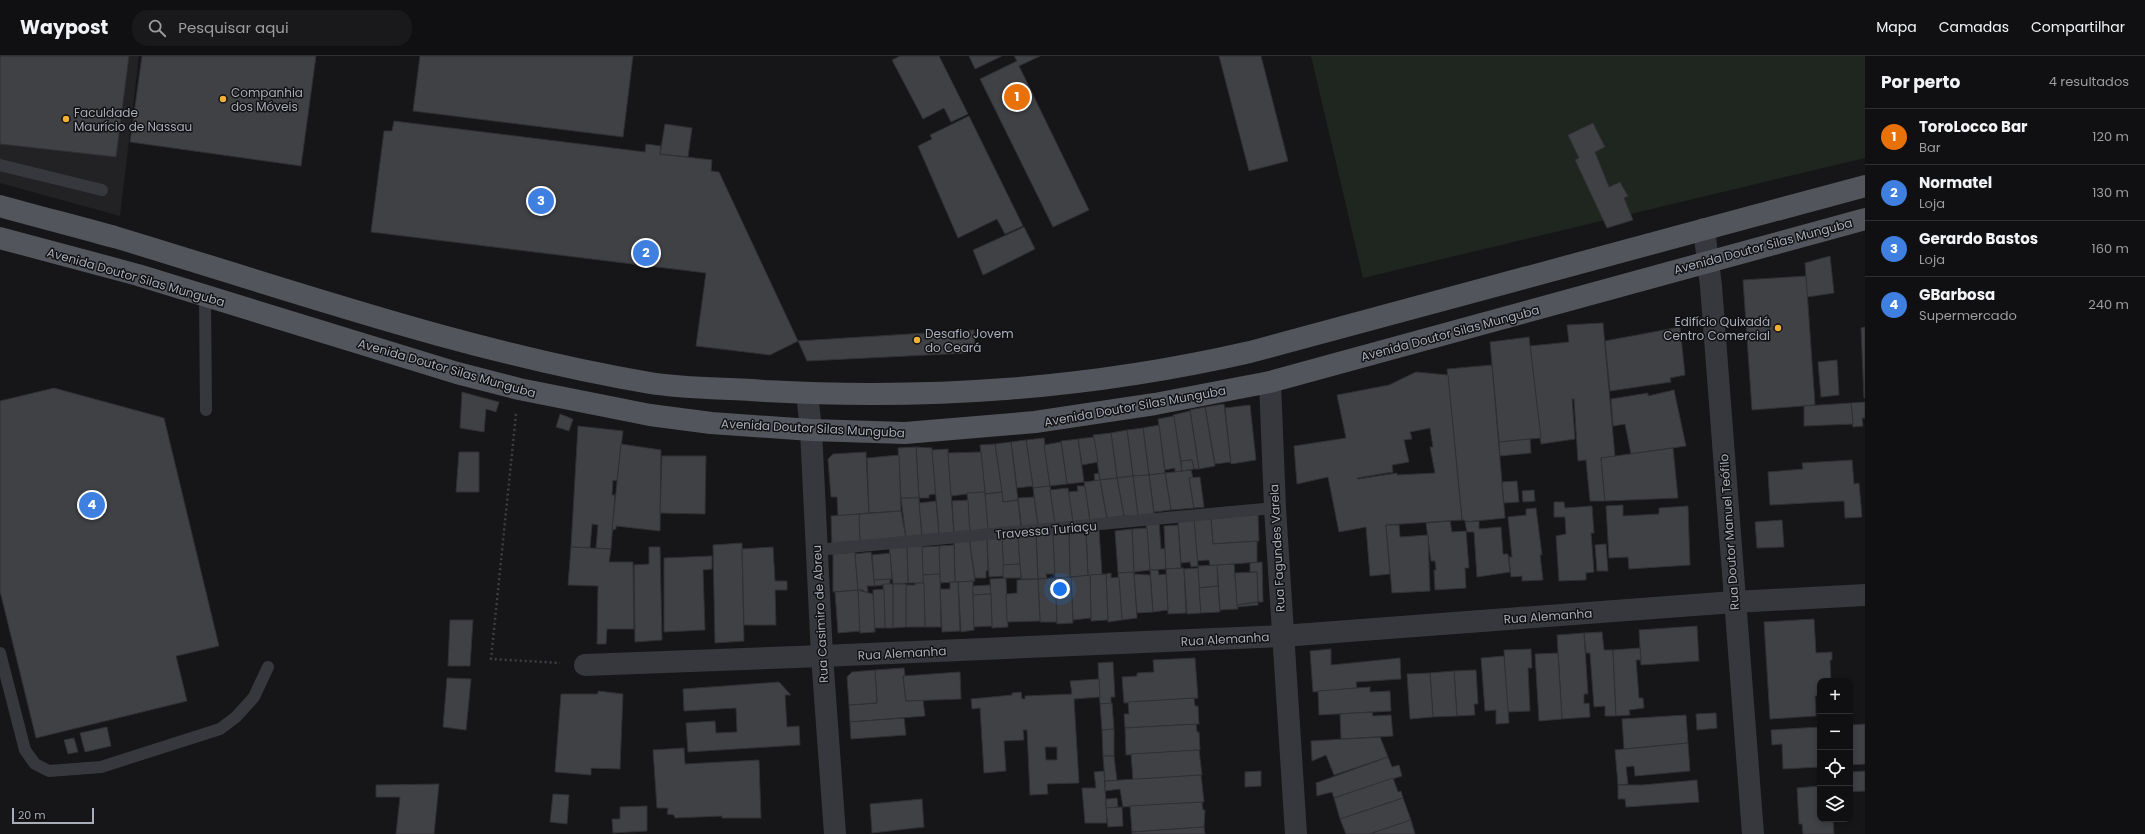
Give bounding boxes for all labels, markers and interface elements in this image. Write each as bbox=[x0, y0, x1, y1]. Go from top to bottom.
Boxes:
search box bbox=[132, 10, 412, 46]
text: Waypost bbox=[20, 14, 108, 41]
icon: search bbox=[146, 17, 168, 39]
text: Pesquisar aqui bbox=[178, 17, 289, 38]
text: Mapa bbox=[1876, 17, 1917, 37]
text: Camadas bbox=[1939, 17, 2009, 37]
text: Compartilhar bbox=[2031, 17, 2125, 37]
text: Por perto bbox=[1881, 70, 1960, 94]
text: 4 resultados bbox=[2049, 72, 2129, 91]
pin: 1 bbox=[1004, 82, 1030, 112]
place label: Companhia dos Móveis bbox=[231, 84, 303, 115]
marker: Companhia dos Móveis bbox=[218, 94, 228, 104]
place label: Faculdade Maurício de Nassau bbox=[74, 104, 192, 135]
marker: Faculdade Maurício de Nassau bbox=[61, 114, 71, 124]
text: ToroLocco Bar bbox=[1919, 116, 2027, 137]
text: 1 bbox=[1892, 127, 1896, 146]
text: 120 m bbox=[2092, 127, 2129, 146]
text: Bar bbox=[1919, 138, 1941, 157]
text: Normatel bbox=[1919, 172, 1992, 193]
text: 2 bbox=[1890, 183, 1898, 202]
text: 130 m bbox=[2092, 183, 2129, 202]
pin: 3 bbox=[528, 186, 554, 216]
text: Loja bbox=[1919, 194, 1945, 213]
street label: Avenida Doutor Silas Munguba bbox=[1672, 214, 1854, 278]
text: Gerardo Bastos bbox=[1919, 228, 2038, 249]
pin: 2 bbox=[633, 238, 659, 268]
text: 3 bbox=[1890, 239, 1898, 258]
text: 160 m bbox=[2092, 239, 2129, 258]
street label: Avenida Doutor Silas Munguba bbox=[45, 243, 227, 311]
text: Loja bbox=[1919, 250, 1945, 269]
text: GBarbosa bbox=[1919, 284, 1995, 305]
text: 4 bbox=[1890, 295, 1898, 314]
text: 240 m bbox=[2088, 295, 2129, 314]
street label: Avenida Doutor Silas Munguba bbox=[1359, 301, 1541, 365]
text: Supermercado bbox=[1919, 306, 2017, 325]
place label: Edifício Quixadá Centro Comercial bbox=[1663, 313, 1770, 344]
marker: Edifício Quixadá Centro Comercial bbox=[1773, 323, 1783, 333]
place label: Desafio Jovem do Ceará bbox=[925, 325, 1014, 356]
street label: Avenida Doutor Silas Munguba bbox=[356, 334, 538, 402]
marker: Desafio Jovem do Ceará bbox=[912, 335, 922, 345]
street label: Avenida Doutor Silas Munguba bbox=[1043, 382, 1227, 430]
street label: Avenida Doutor Silas Munguba bbox=[721, 415, 905, 441]
street label: Rua Doutor Manuel Teófilo bbox=[1715, 453, 1743, 611]
street label: Rua Fagundes Varela bbox=[1265, 484, 1289, 612]
pin: 4 bbox=[79, 490, 105, 520]
street label: Travessa Turiaçu bbox=[995, 517, 1097, 543]
street label: Rua Casimiro de Abreu bbox=[808, 545, 832, 683]
your location bbox=[1050, 579, 1070, 599]
street label: Rua Alemanha bbox=[1503, 604, 1593, 628]
street label: Rua Alemanha bbox=[1180, 628, 1270, 650]
street label: Rua Alemanha bbox=[857, 642, 947, 664]
map controls bbox=[1817, 678, 1853, 822]
button: + bbox=[1817, 678, 1853, 714]
button: − bbox=[1817, 714, 1853, 750]
button: locate bbox=[1817, 750, 1853, 786]
button: layers bbox=[1817, 786, 1853, 822]
scale bar bbox=[12, 806, 94, 825]
text: 20 m bbox=[18, 807, 46, 823]

